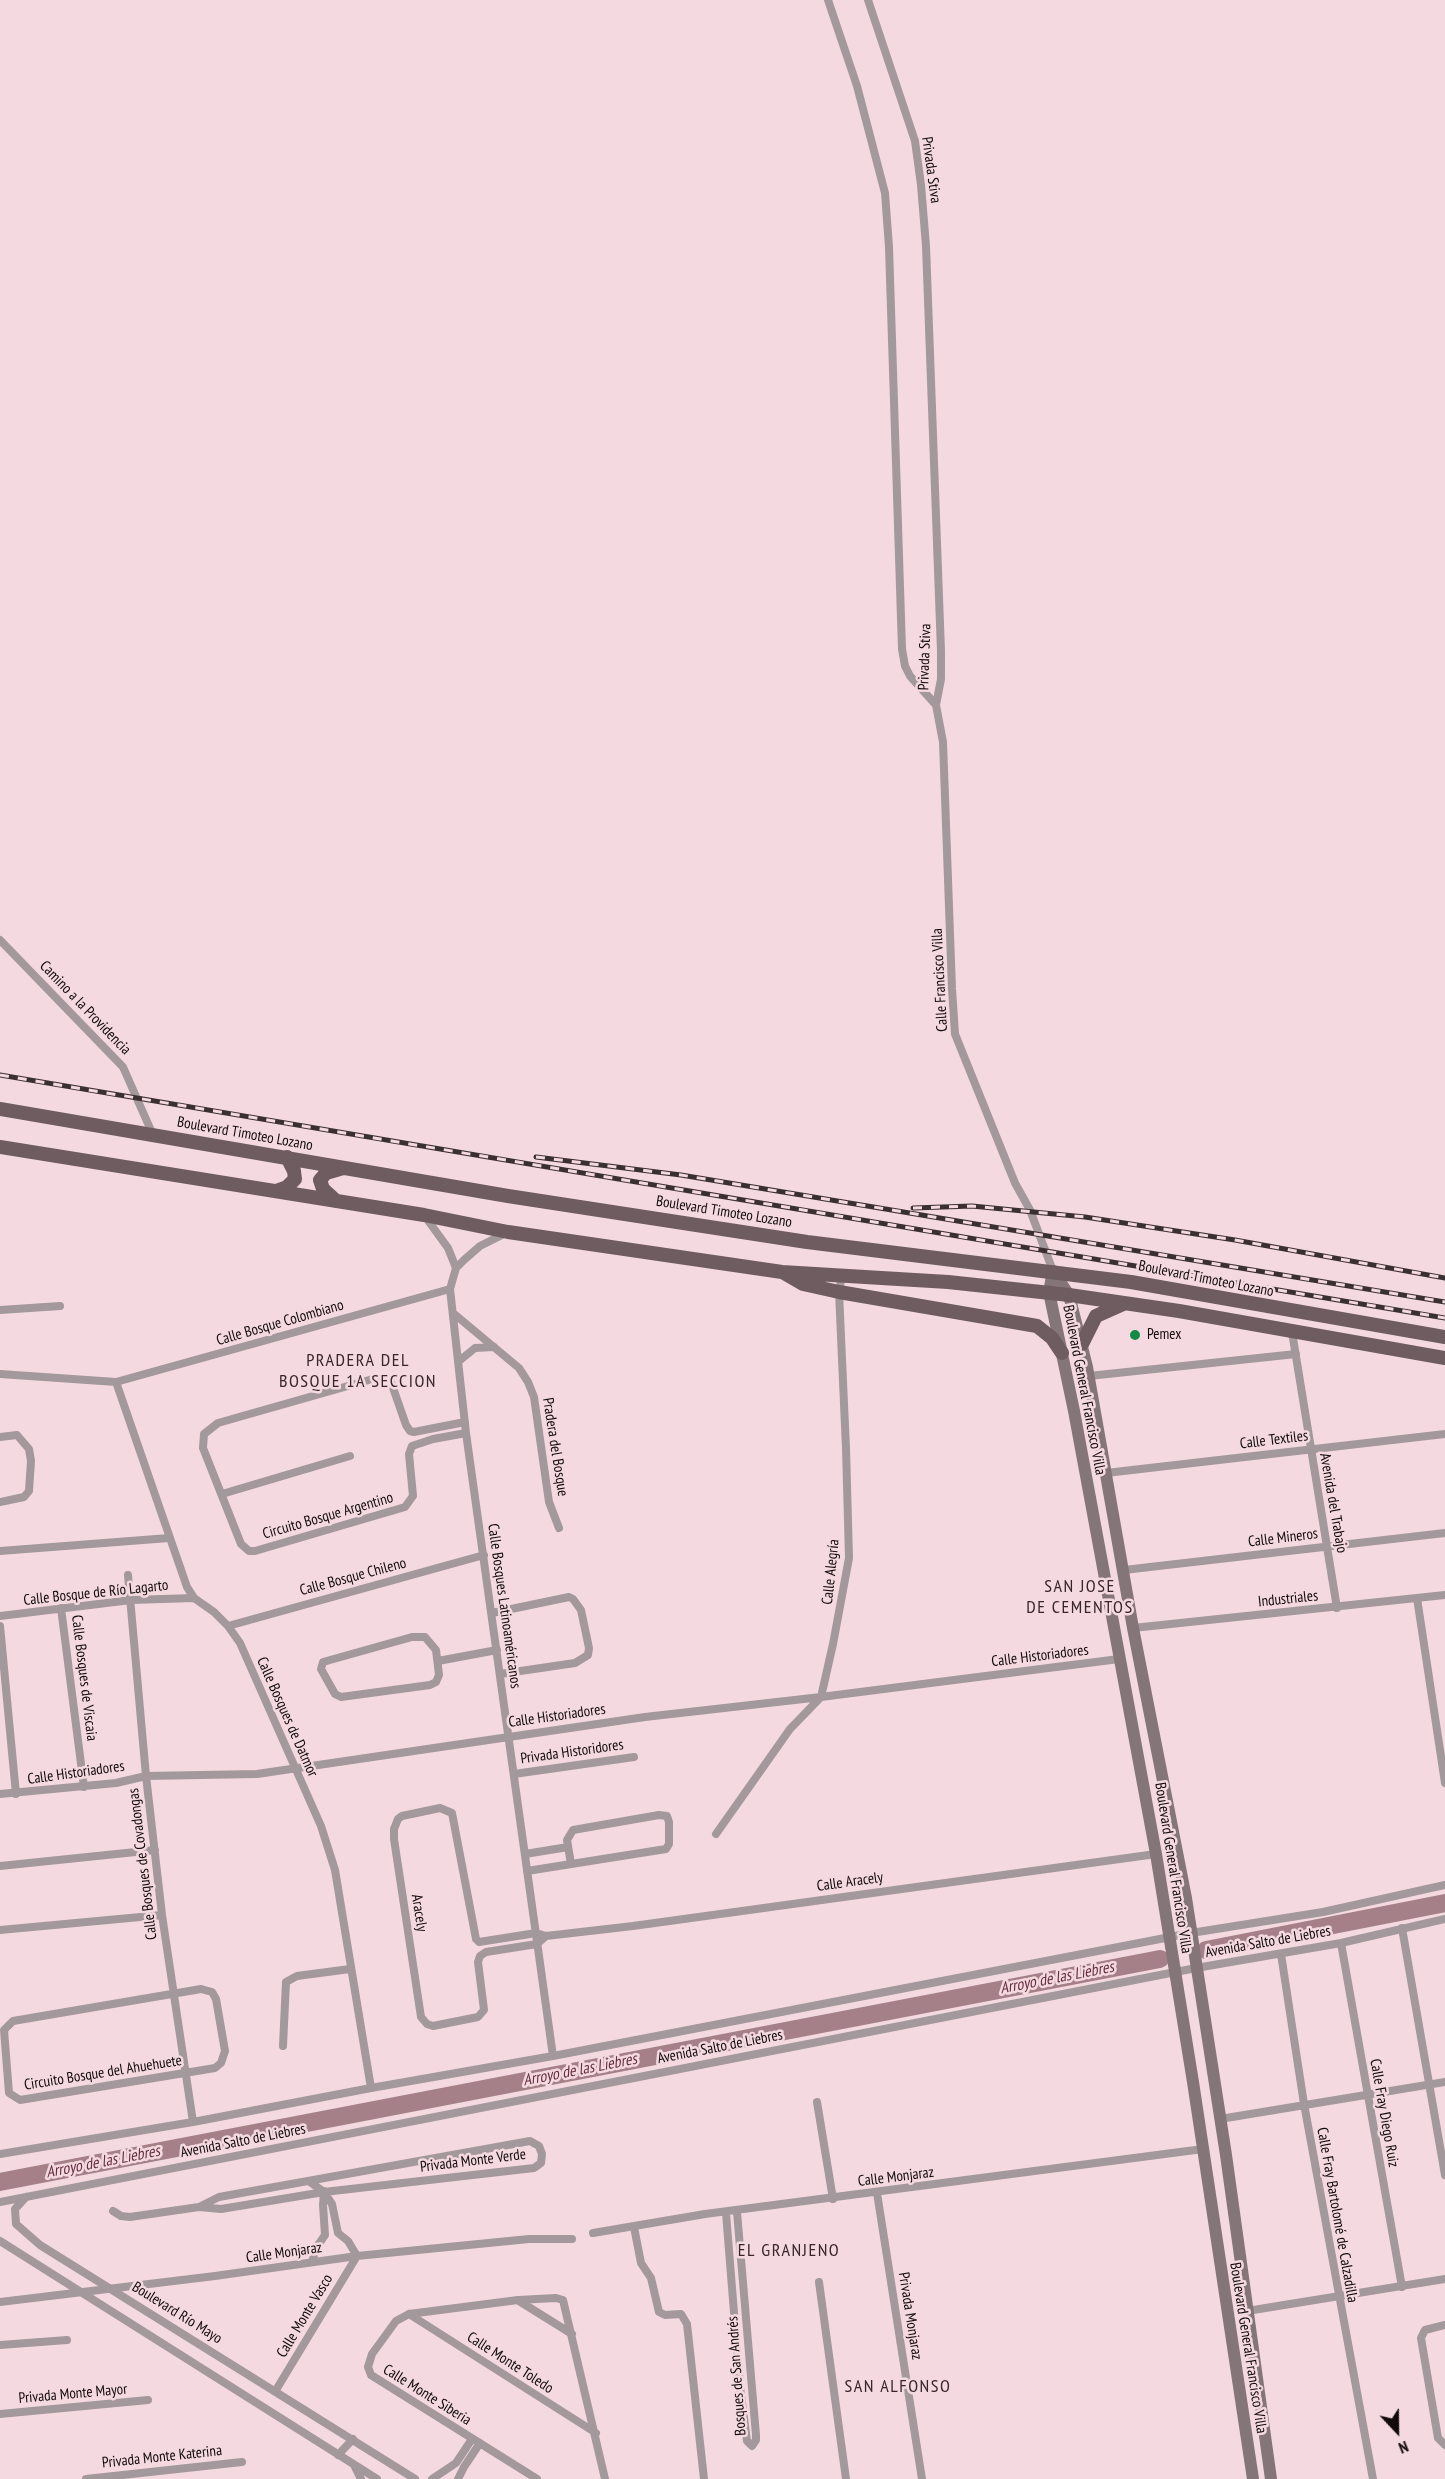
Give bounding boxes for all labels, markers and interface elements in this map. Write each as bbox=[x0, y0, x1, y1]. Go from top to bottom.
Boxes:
street label: Privada Stiva bbox=[917, 136, 945, 204]
street label: Privada Stiva bbox=[915, 623, 935, 691]
street label: Calle Francisco Villa bbox=[928, 928, 952, 1032]
street label: Camino a la Providencia bbox=[36, 957, 134, 1059]
street label: Boulevard Timoteo Lozano bbox=[176, 1113, 314, 1155]
street label: Boulevard Timoteo Lozano bbox=[655, 1192, 793, 1232]
street label: Boulevard Timoteo Lozano bbox=[1137, 1257, 1275, 1301]
street label: Calle Bosque Colombiano bbox=[214, 1296, 346, 1350]
street label: Boulevard General Francisco Villa bbox=[1059, 1304, 1109, 1476]
place label: Pemex bbox=[1147, 1326, 1181, 1344]
marker: Pemex bbox=[1128, 1328, 1142, 1342]
district label: PRADERA DEL BOSQUE 1A SECCION bbox=[279, 1350, 437, 1392]
street label: Pradera del Bosque bbox=[538, 1396, 572, 1498]
street label: Calle Textiles bbox=[1239, 1427, 1309, 1453]
street label: Avenida del Trabajo bbox=[1315, 1452, 1351, 1554]
street label: Circuito Bosque Argentino bbox=[261, 1489, 395, 1543]
street label: Calle Bosques Latinoaméricanos bbox=[484, 1522, 524, 1690]
street label: Calle Mineros bbox=[1247, 1525, 1319, 1551]
street label: Calle Alegría bbox=[819, 1538, 843, 1606]
street label: Calle Bosque Chileno bbox=[298, 1554, 408, 1600]
street label: Calle Bosque de Río Lagarto bbox=[23, 1576, 169, 1610]
district label: SAN JOSE DE CEMENTOS bbox=[1026, 1576, 1134, 1618]
street label: Industriales bbox=[1257, 1587, 1319, 1611]
street label: Calle Bosques de Viscaia bbox=[67, 1614, 101, 1742]
street label: Calle Historiadores bbox=[990, 1641, 1090, 1671]
street label: Calle Bosques de Datmor bbox=[252, 1654, 322, 1780]
street label: Calle Historiadores bbox=[507, 1700, 607, 1732]
street label: Privada Historidores bbox=[519, 1736, 625, 1768]
street label: Calle Historiadores bbox=[26, 1757, 126, 1789]
street label: Boulevard General Francisco Villa bbox=[1151, 1781, 1195, 1955]
street label: Calle Bosques de Covadongas bbox=[125, 1787, 161, 1941]
street label: Calle Aracely bbox=[816, 1868, 884, 1896]
street label: Aracely bbox=[407, 1893, 431, 1933]
street label: Avenida Salto de Liebres bbox=[1204, 1922, 1332, 1962]
water label: Arroyo de las Liebres bbox=[999, 1958, 1115, 1998]
street label: Avenida Salto de Liebres bbox=[656, 2026, 784, 2068]
water label: Arroyo de las Liebres bbox=[522, 2050, 638, 2090]
street label: Circuito Bosque del Ahuehuete bbox=[23, 2052, 183, 2094]
street label: Calle Fray Diego Ruiz bbox=[1366, 2057, 1402, 2169]
street label: Avenida Salto de Liebres bbox=[179, 2120, 307, 2162]
street label: Calle Fray Bartolomé de Calzadilla bbox=[1313, 2126, 1361, 2304]
water label: Arroyo de las Liebres bbox=[45, 2142, 161, 2182]
street label: Privada Monte Verde bbox=[419, 2146, 527, 2176]
street label: Calle Monjaraz bbox=[857, 2163, 935, 2191]
street label: Calle Monjaraz bbox=[245, 2239, 323, 2267]
district label: EL GRANJENO bbox=[738, 2240, 840, 2262]
street label: Boulevard General Francisco Villa bbox=[1226, 2261, 1270, 2435]
street label: Calle Monte Vasco bbox=[273, 2271, 337, 2361]
street label: Privada Monjaraz bbox=[894, 2271, 926, 2361]
street label: Boulevard Río Mayo bbox=[129, 2278, 225, 2348]
street label: Bosques de San Andrés bbox=[724, 2316, 750, 2436]
street label: Calle Monte Toledo bbox=[463, 2328, 557, 2398]
street label: Calle Monte Siberia bbox=[379, 2361, 475, 2429]
district label: SAN ALFONSO bbox=[845, 2376, 951, 2398]
street label: Privada Monte Mayor bbox=[18, 2380, 128, 2408]
north arrow bbox=[1367, 2401, 1427, 2461]
text: N bbox=[1396, 2437, 1412, 2459]
street label: Privada Monte Katerina bbox=[101, 2442, 223, 2472]

